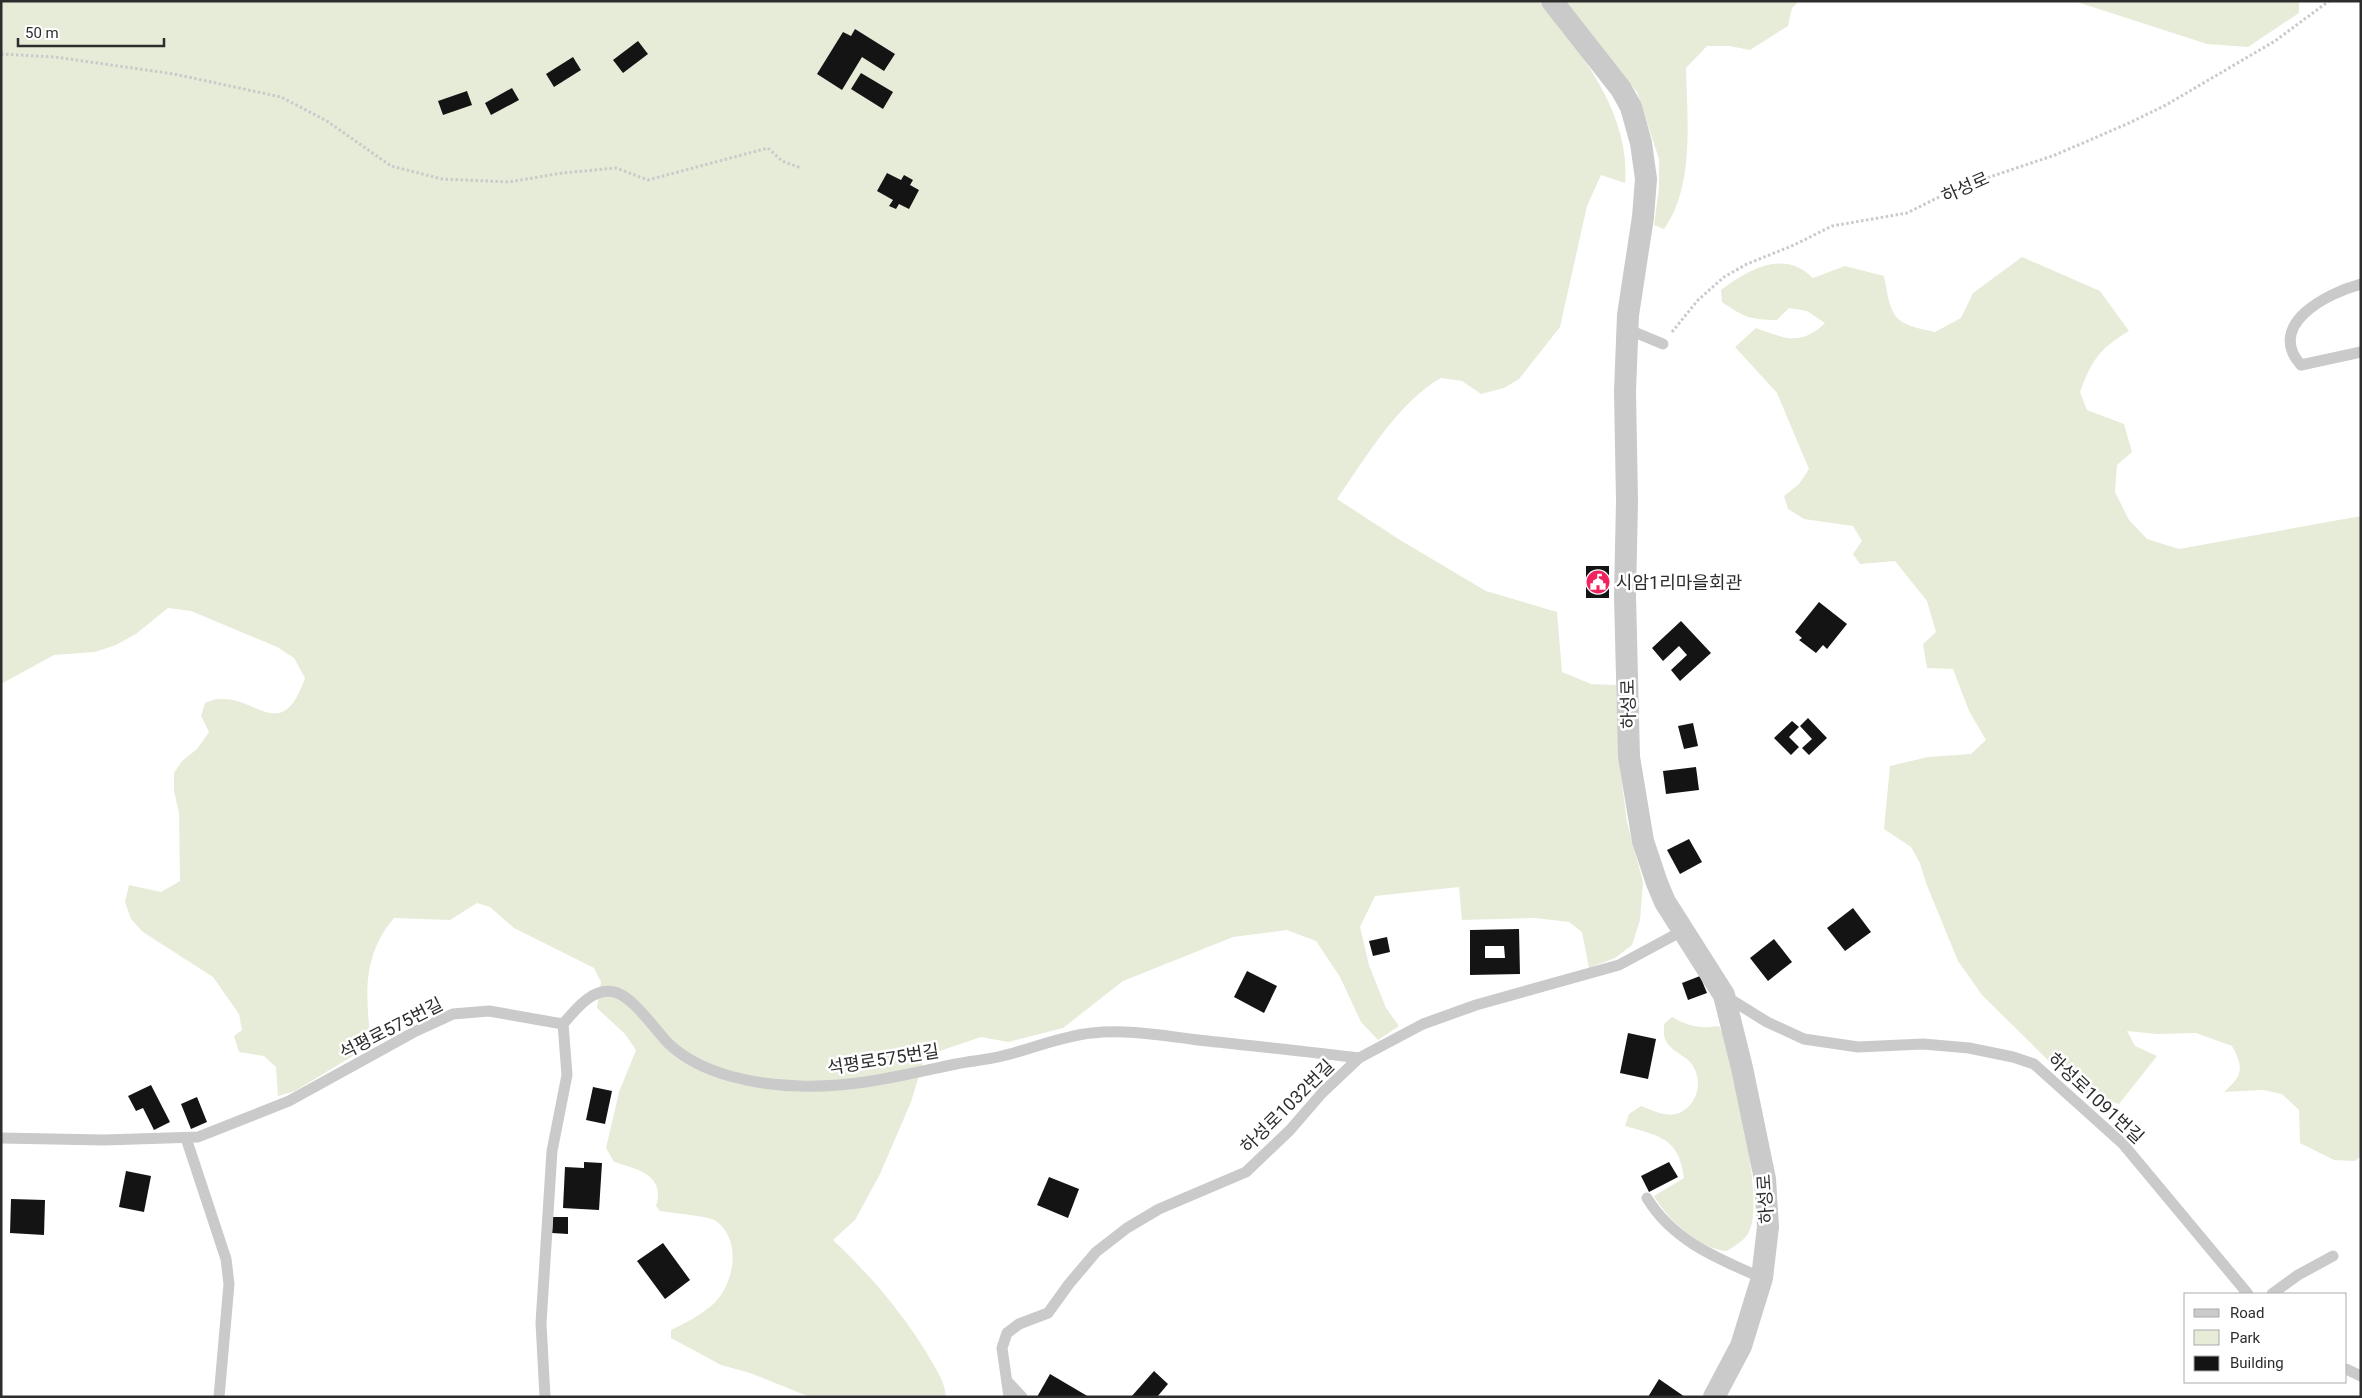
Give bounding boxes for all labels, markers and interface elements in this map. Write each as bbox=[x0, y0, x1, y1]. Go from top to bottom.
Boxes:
scale bar bbox=[18, 15, 164, 47]
text: 50 m bbox=[25, 24, 59, 42]
street label: 하성로 bbox=[1938, 167, 1992, 207]
public building icon: 시암1리마을회관 bbox=[1585, 569, 1611, 595]
place label: 시암1리마을회관 bbox=[1616, 572, 1742, 593]
street label: 하성로 bbox=[1617, 679, 1639, 729]
street label: 석평로575번길 bbox=[336, 993, 446, 1063]
street label: 석평로575번길 bbox=[825, 1040, 941, 1078]
street label: 하성로1091번길 bbox=[2044, 1048, 2148, 1148]
street label: 하성로1032번길 bbox=[1236, 1055, 1338, 1157]
street label: 하성로 bbox=[1753, 1173, 1777, 1225]
legend bbox=[2184, 1293, 2347, 1383]
text: Road bbox=[2230, 1304, 2264, 1322]
text: Park bbox=[2230, 1329, 2261, 1347]
text: Building bbox=[2230, 1354, 2284, 1372]

